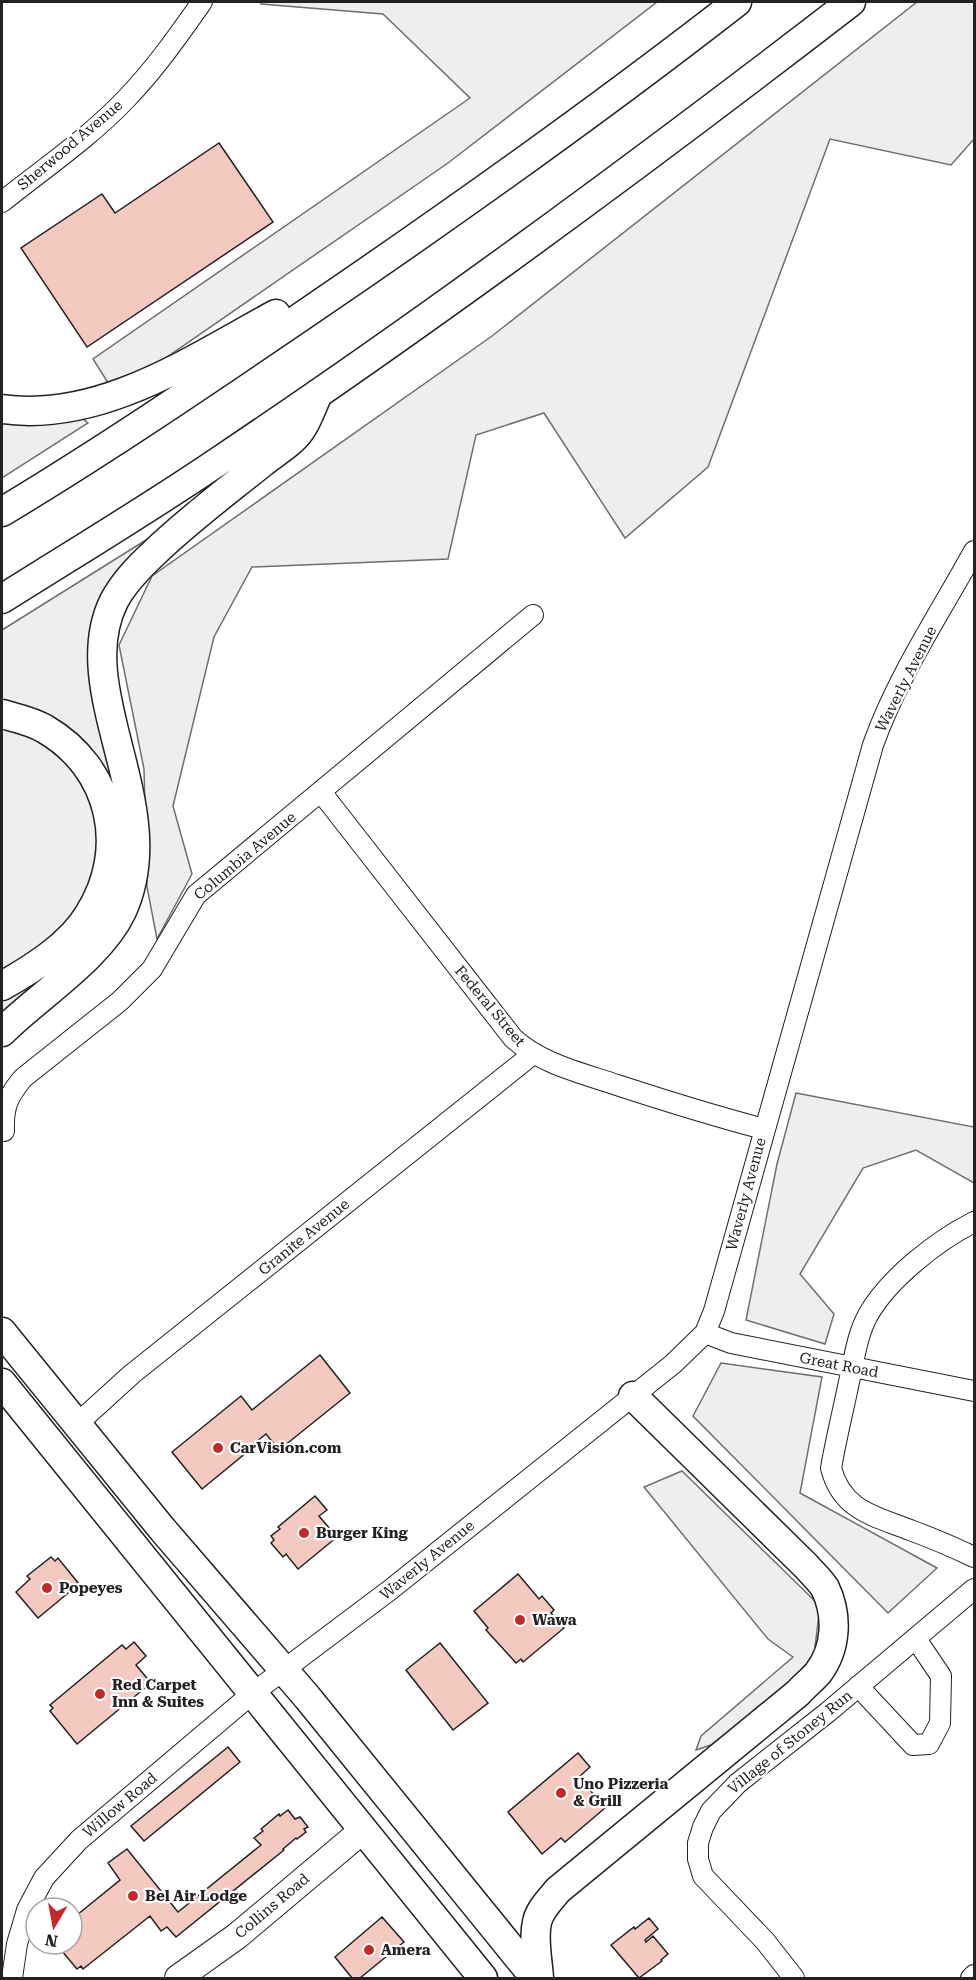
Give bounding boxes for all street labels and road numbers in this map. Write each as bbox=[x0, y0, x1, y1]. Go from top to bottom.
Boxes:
street label: Sherwood Avenue bbox=[14, 96, 126, 194]
street label: Waverly Avenue bbox=[872, 623, 940, 735]
street label: Columbia Avenue bbox=[190, 808, 300, 904]
street label: Federal Street bbox=[451, 962, 529, 1050]
street label: Waverly Avenue bbox=[722, 1136, 770, 1252]
street label: Granite Avenue bbox=[255, 1195, 353, 1279]
street label: Great Road bbox=[798, 1349, 880, 1382]
street label: Waverly Avenue bbox=[376, 1516, 478, 1604]
street label: Village of Stoney Run bbox=[724, 1686, 856, 1798]
street label: Willow Road bbox=[79, 1769, 161, 1841]
street label: Collins Road bbox=[231, 1869, 313, 1942]

